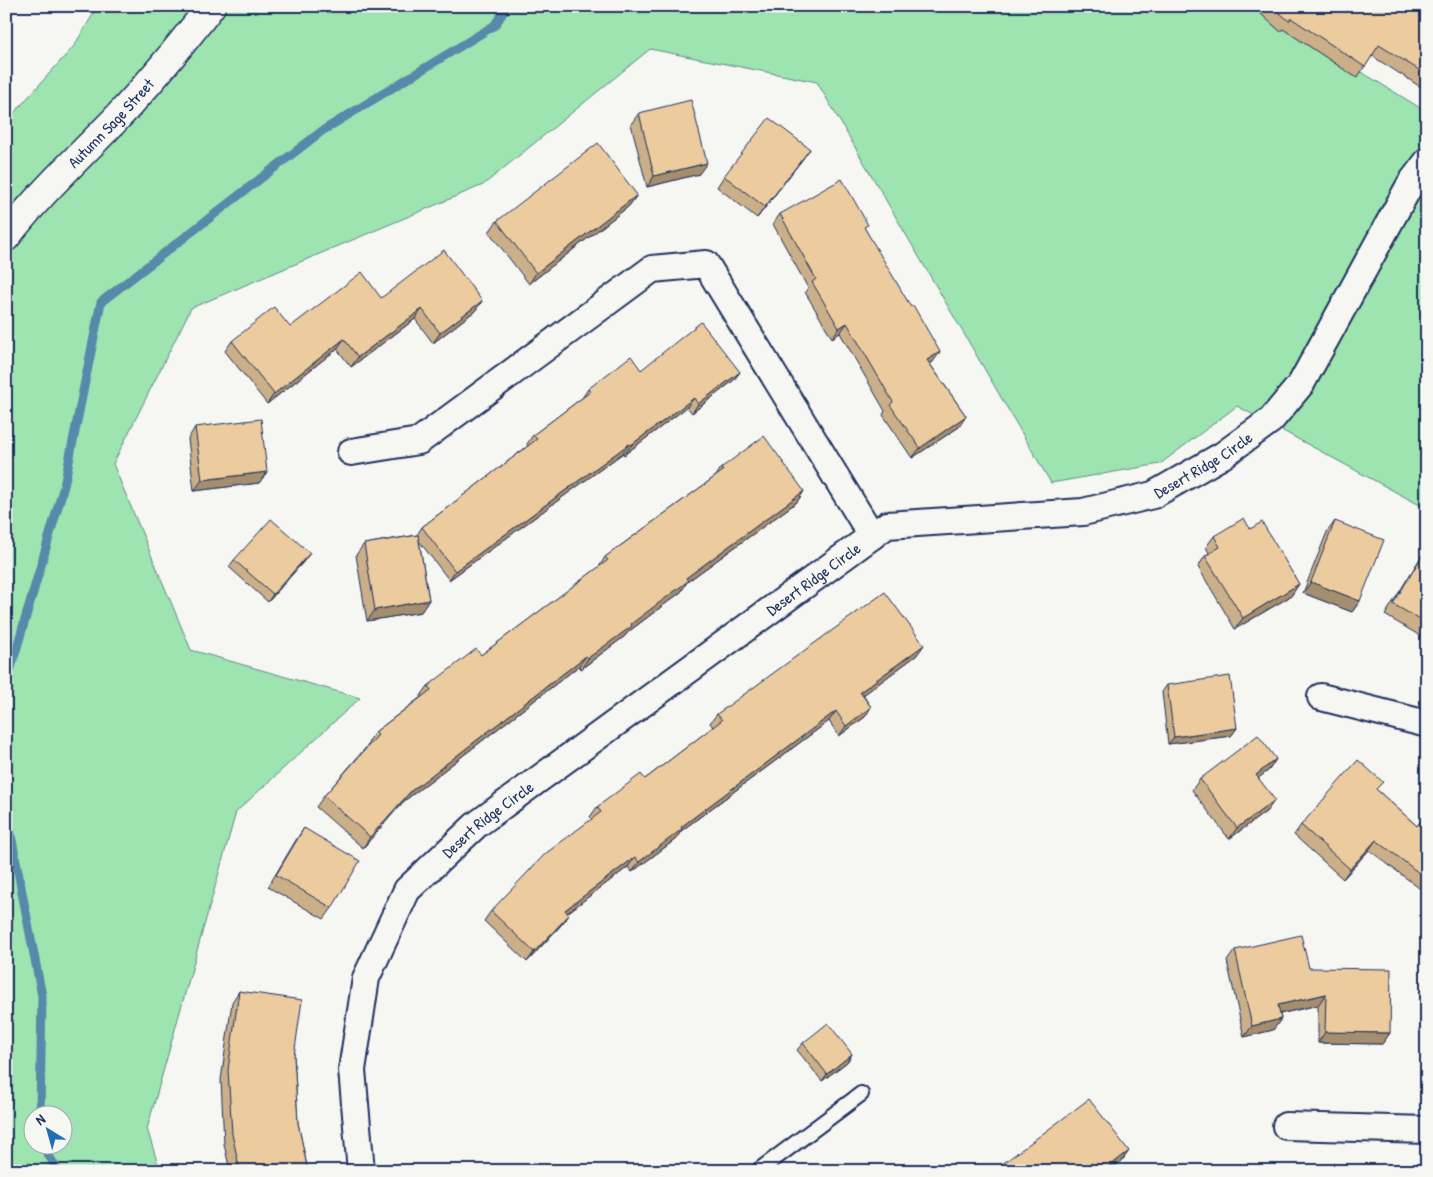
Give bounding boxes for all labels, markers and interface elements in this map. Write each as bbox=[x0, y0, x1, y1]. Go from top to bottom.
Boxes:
street label: Autumn Sage Street bbox=[63, 73, 159, 172]
street label: Desert Ridge Circle bbox=[1150, 426, 1257, 503]
street label: Desert Ridge Circle bbox=[762, 537, 865, 621]
street label: Desert Ridge Circle bbox=[437, 775, 538, 863]
north arrow bbox=[22, 1104, 72, 1154]
text: N bbox=[31, 1109, 49, 1129]

